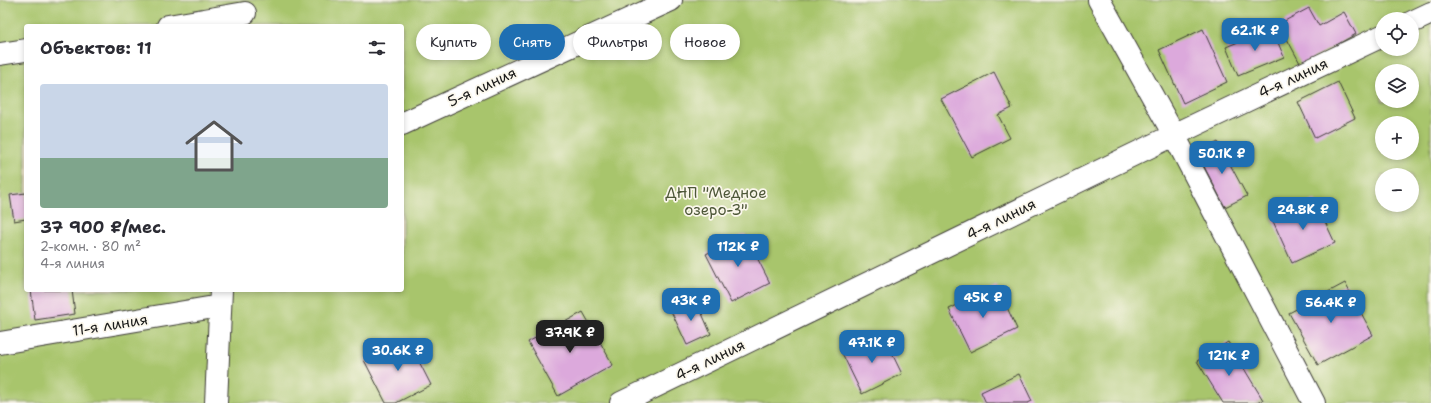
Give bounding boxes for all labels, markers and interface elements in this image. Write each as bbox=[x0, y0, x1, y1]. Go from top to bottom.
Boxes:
map controls bbox=[1375, 12, 1419, 212]
button: locate bbox=[1375, 12, 1419, 56]
pin: 62.1K ₽ bbox=[1218, 18, 1292, 52]
text: 62.1K ₽ bbox=[1231, 22, 1279, 39]
chip: Купить bbox=[416, 24, 491, 60]
chip: Снять bbox=[499, 24, 565, 60]
chip: Фильтры bbox=[573, 24, 662, 60]
chip: Новое bbox=[670, 24, 740, 60]
text: Объектов: 11 bbox=[40, 37, 152, 59]
icon: filters bbox=[366, 37, 388, 59]
street label: 4-я линия bbox=[1255, 53, 1331, 103]
street label: 5-я линия bbox=[444, 62, 520, 112]
button: layers bbox=[1375, 64, 1419, 108]
icon: home bbox=[178, 110, 250, 182]
button: + bbox=[1375, 116, 1419, 160]
pin: 50.1K ₽ bbox=[1185, 141, 1259, 175]
text: 50.1K ₽ bbox=[1198, 145, 1246, 162]
button: − bbox=[1375, 168, 1419, 212]
park label: ДНП "Медное озеро-3" bbox=[665, 183, 767, 220]
street label: 4-я линия bbox=[963, 194, 1039, 244]
pin: 24.8K ₽ bbox=[1266, 197, 1340, 231]
text: 24.8K ₽ bbox=[1277, 201, 1329, 218]
text: 37 900 ₽/мес. bbox=[40, 216, 166, 238]
pin: 112K ₽ bbox=[705, 234, 771, 268]
text: 2-комн. · 80 m² bbox=[40, 238, 141, 255]
text: 112K ₽ bbox=[717, 238, 759, 255]
text: 4-я линия bbox=[40, 255, 105, 272]
pin: 45K ₽ bbox=[955, 285, 1011, 319]
pin: 43K ₽ bbox=[663, 288, 719, 322]
text: 45K ₽ bbox=[963, 289, 1003, 306]
pin: 56.4K ₽ bbox=[1294, 290, 1368, 324]
text: 43K ₽ bbox=[671, 292, 711, 309]
text: 56.4K ₽ bbox=[1305, 294, 1357, 311]
street label: 11-я линия bbox=[71, 309, 149, 341]
pin: 37.9K ₽ bbox=[533, 320, 607, 354]
text: 37.9K ₽ bbox=[545, 324, 595, 341]
pin: 47.1K ₽ bbox=[835, 330, 909, 364]
text: 47.1K ₽ bbox=[848, 334, 896, 351]
street label: 4-я линия bbox=[672, 335, 748, 385]
pin: 30.6K ₽ bbox=[361, 338, 435, 372]
text: 30.6K ₽ bbox=[372, 342, 424, 359]
pin: 121K ₽ bbox=[1196, 343, 1262, 377]
text: 121K ₽ bbox=[1208, 347, 1250, 364]

